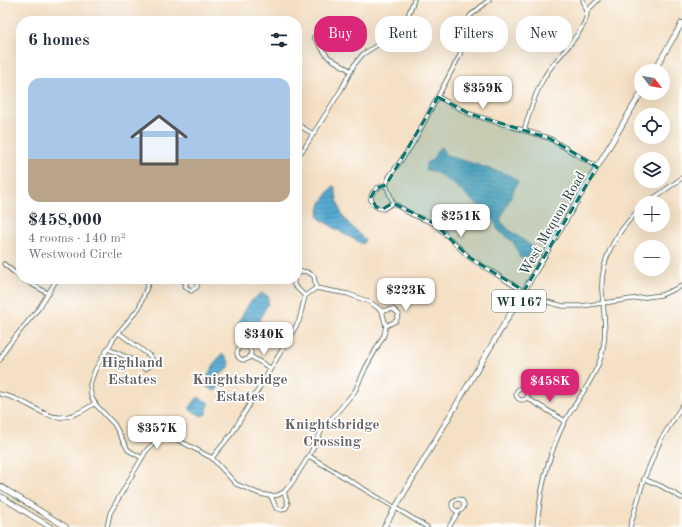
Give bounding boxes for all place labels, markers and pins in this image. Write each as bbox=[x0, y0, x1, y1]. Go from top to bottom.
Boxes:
pin: $359K bbox=[455, 76, 511, 110]
pin: $251K bbox=[433, 204, 489, 238]
pin: $223K bbox=[378, 278, 434, 312]
pin: $340K bbox=[236, 322, 292, 356]
pin: $458K bbox=[522, 369, 578, 403]
pin: $357K bbox=[129, 416, 185, 450]

